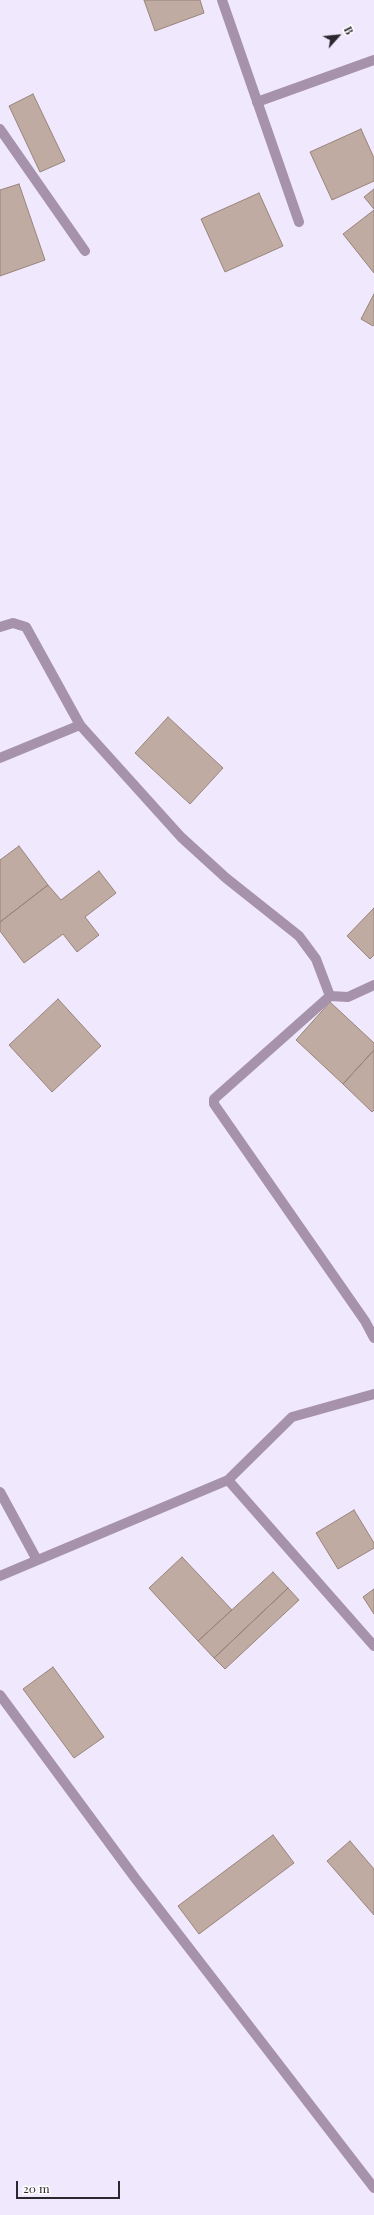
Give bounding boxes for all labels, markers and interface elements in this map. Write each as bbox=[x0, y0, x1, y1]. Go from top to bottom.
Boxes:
north arrow bbox=[318, 16, 358, 56]
text: B bbox=[341, 24, 358, 37]
scale bar bbox=[18, 2173, 122, 2199]
text: 20 m bbox=[23, 2180, 50, 2196]

